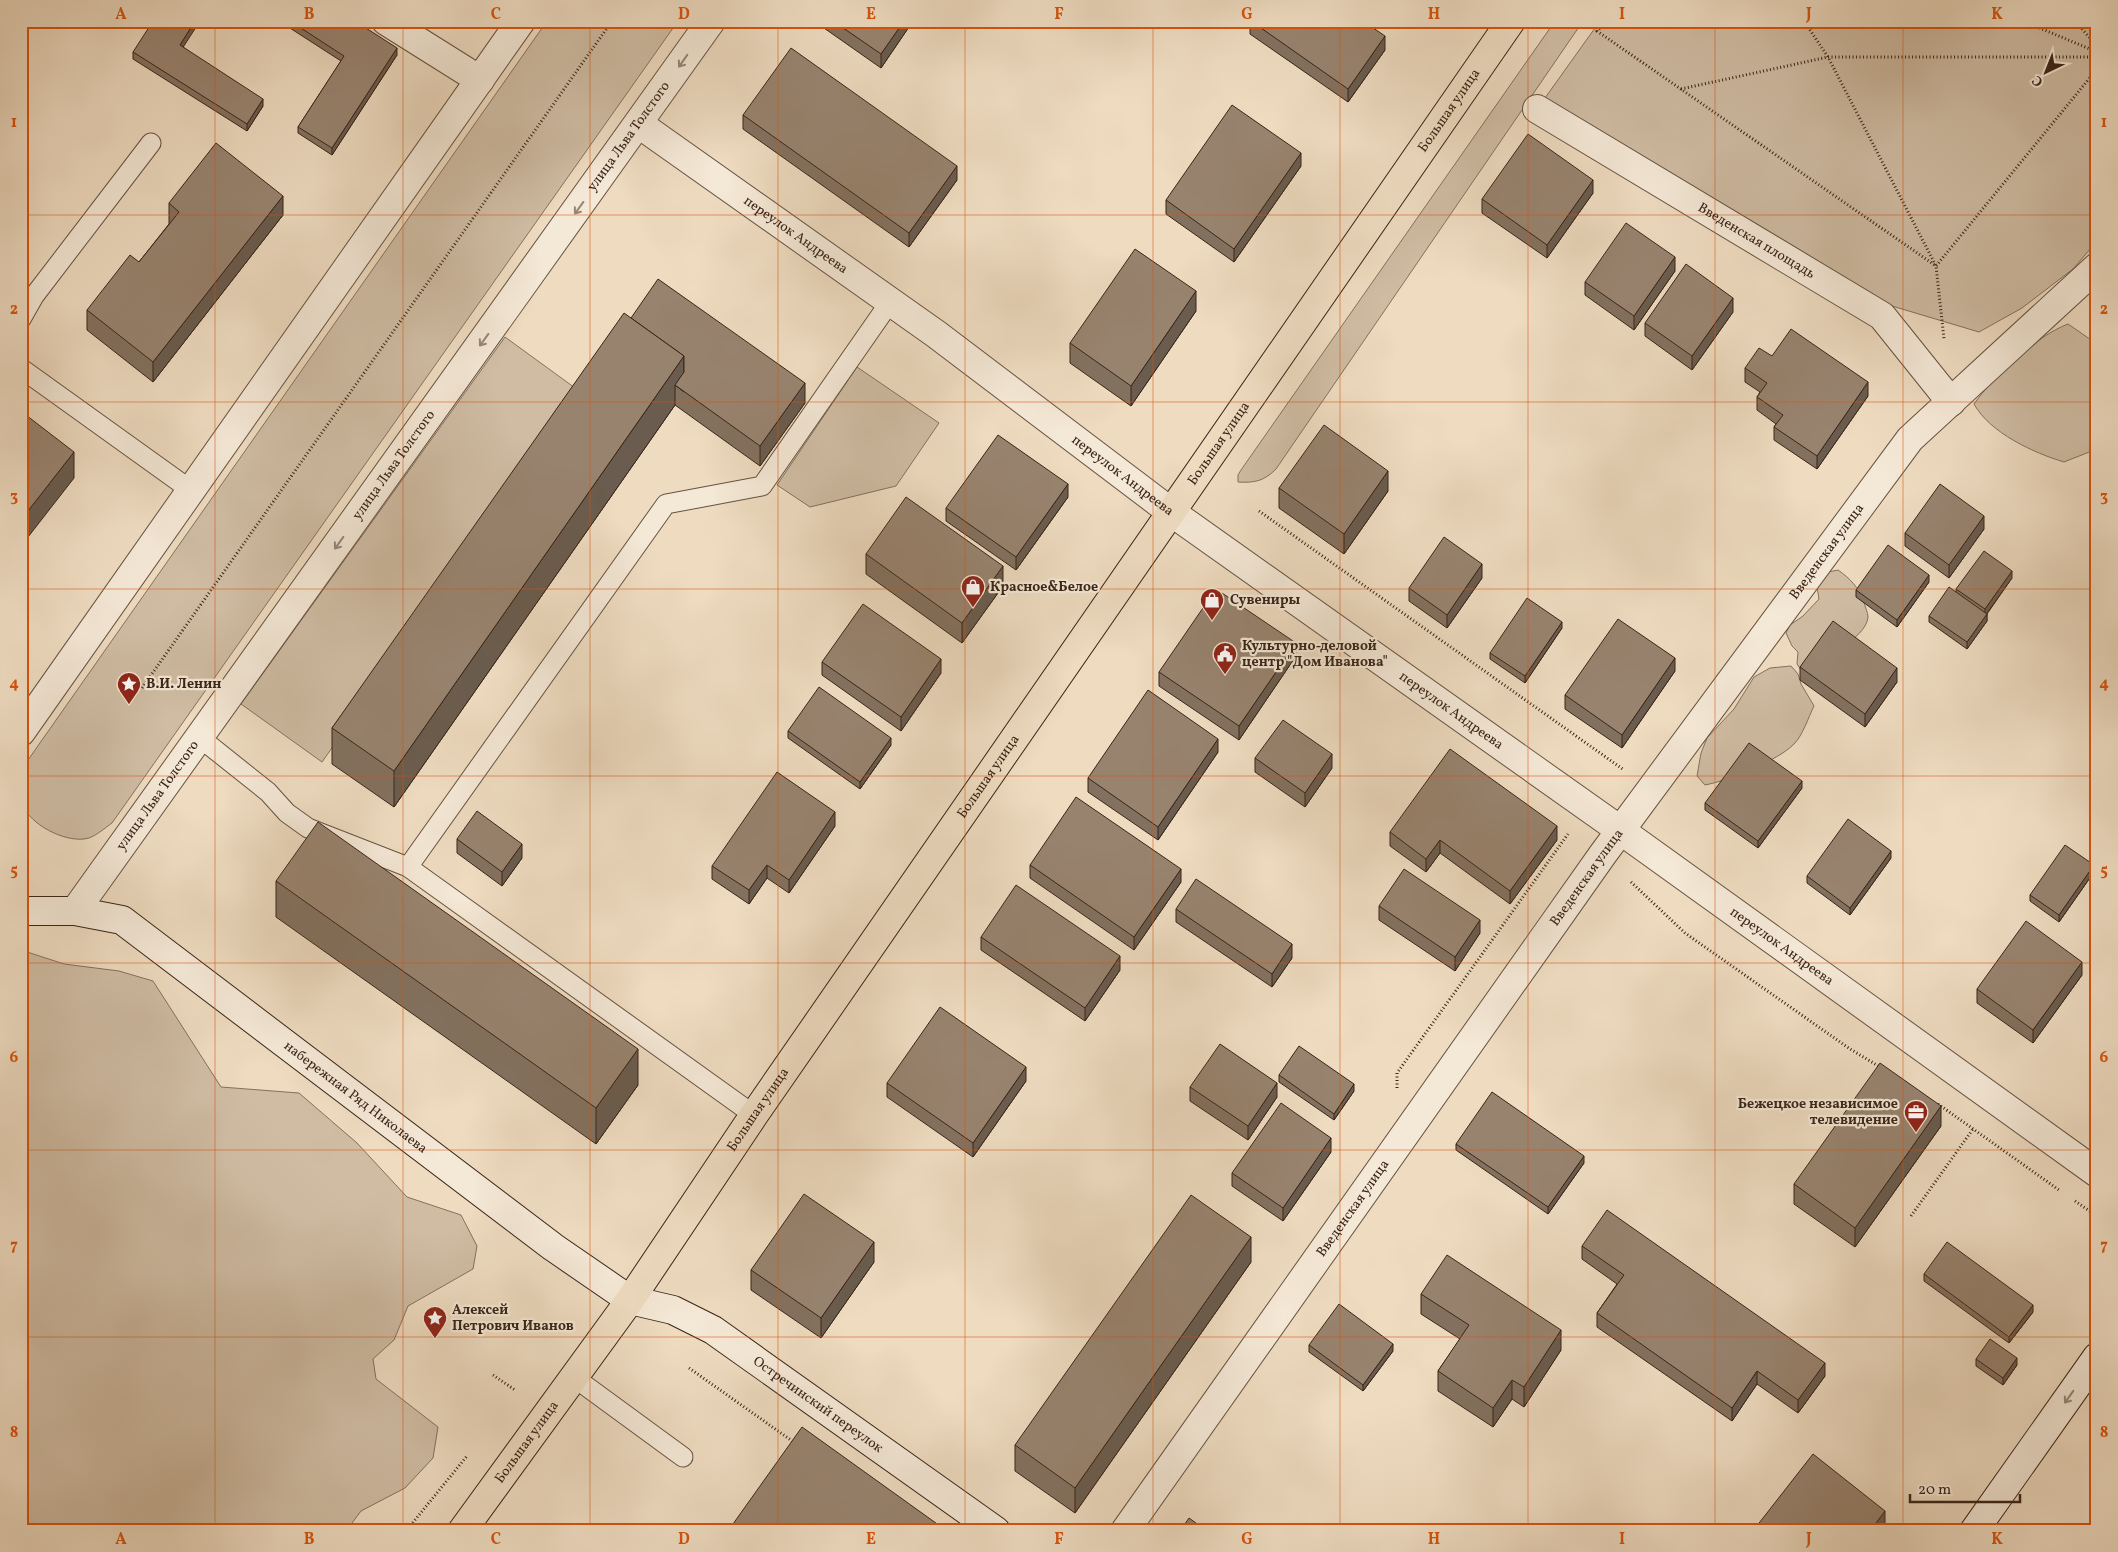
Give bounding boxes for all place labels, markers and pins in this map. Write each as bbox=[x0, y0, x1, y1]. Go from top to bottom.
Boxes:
shop icon: Красное&Белое bbox=[960, 574, 986, 608]
place label: Красное&Белое bbox=[990, 578, 1098, 597]
shop icon: Сувениры bbox=[1199, 587, 1225, 621]
place label: Сувениры bbox=[1230, 591, 1301, 610]
place label: Культурно-деловой центр "Дом Иванова" bbox=[1242, 637, 1388, 672]
public building icon: Культурно-деловой центр "Дом Иванова" bbox=[1212, 641, 1238, 675]
place icon: В.И. Ленин bbox=[116, 671, 142, 705]
place label: В.И. Ленин bbox=[146, 675, 221, 694]
place label: Бежецкое независимое телевидение bbox=[1738, 1095, 1898, 1130]
office icon: Бежецкое независимое телевидение bbox=[1903, 1099, 1929, 1133]
place label: Алексей Петрович Иванов bbox=[452, 1301, 574, 1336]
place icon: Алексей Петрович Иванов bbox=[422, 1305, 448, 1339]

